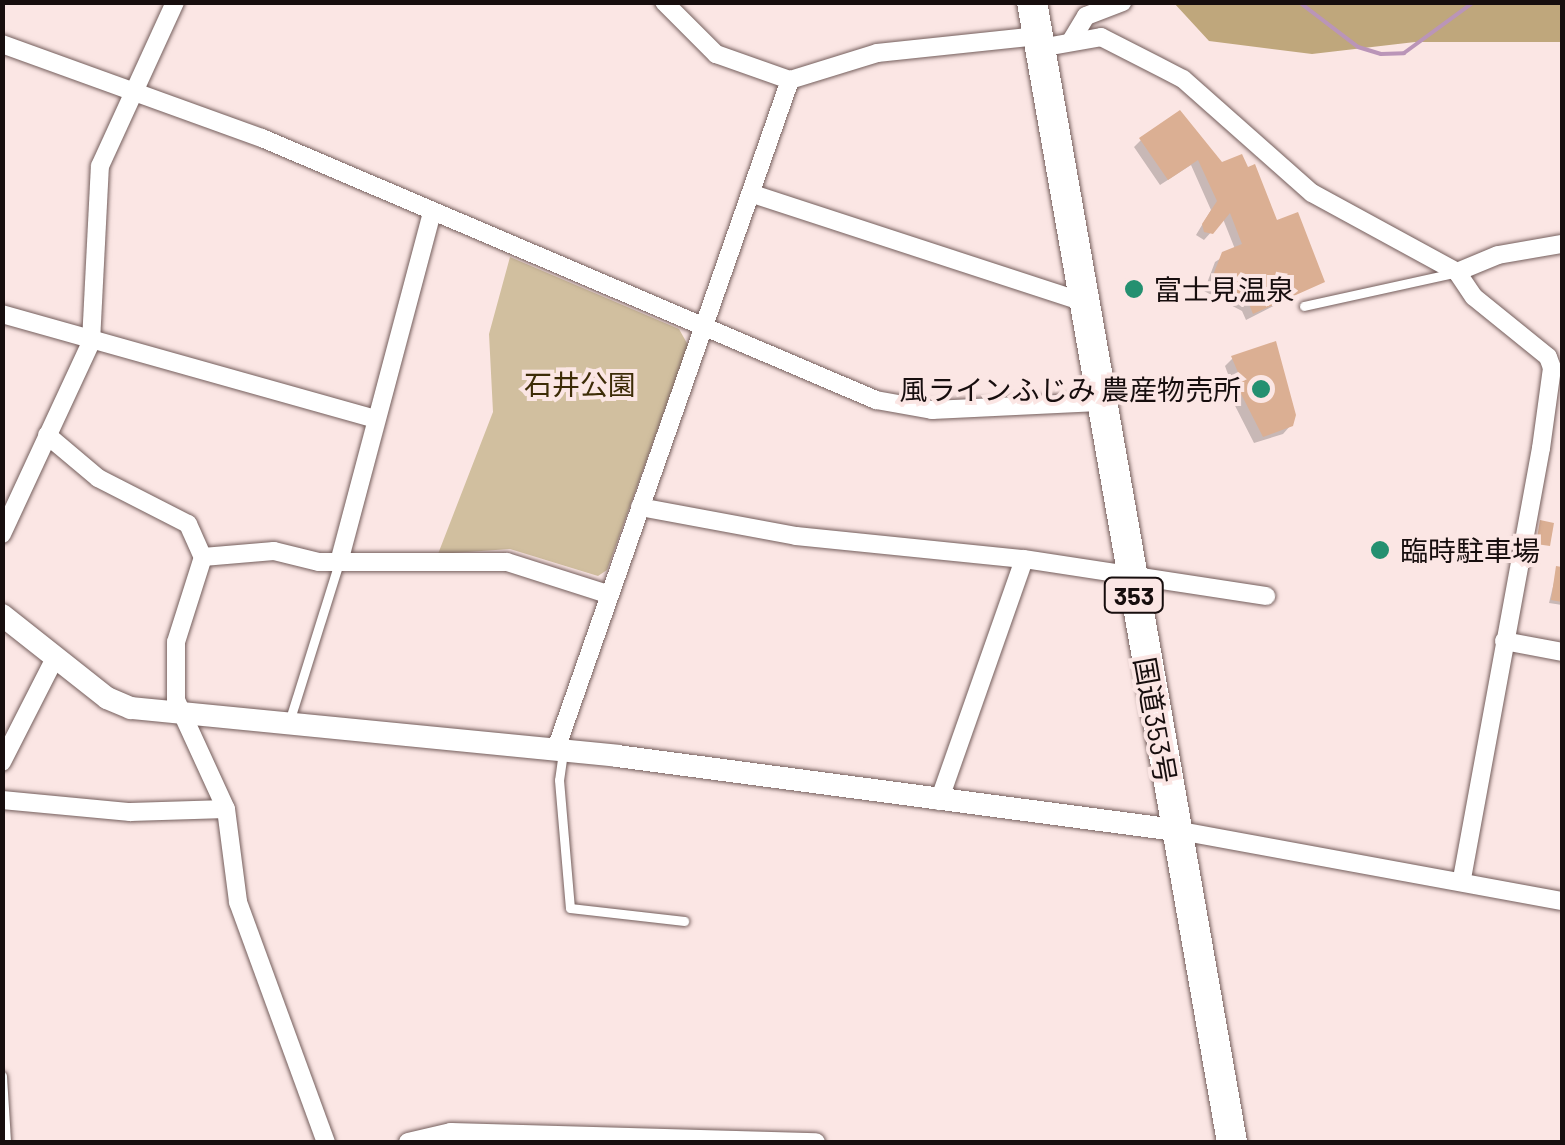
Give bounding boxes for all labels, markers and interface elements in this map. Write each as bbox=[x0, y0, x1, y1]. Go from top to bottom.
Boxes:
place label: 富士見温泉 bbox=[1154, 272, 1294, 306]
marker: 富士見温泉 bbox=[1123, 278, 1145, 300]
park label: 石井公園 bbox=[524, 367, 636, 401]
place label: 風ラインふじみ 農産物売所 bbox=[899, 372, 1241, 406]
marker: 風ラインふじみ 農産物売所 bbox=[1250, 378, 1272, 400]
place label: 臨時駐車場 bbox=[1400, 533, 1540, 567]
marker: 臨時駐車場 bbox=[1369, 539, 1391, 561]
road number: 353 bbox=[1102, 575, 1166, 615]
street label: 国道353号 bbox=[1128, 654, 1184, 786]

